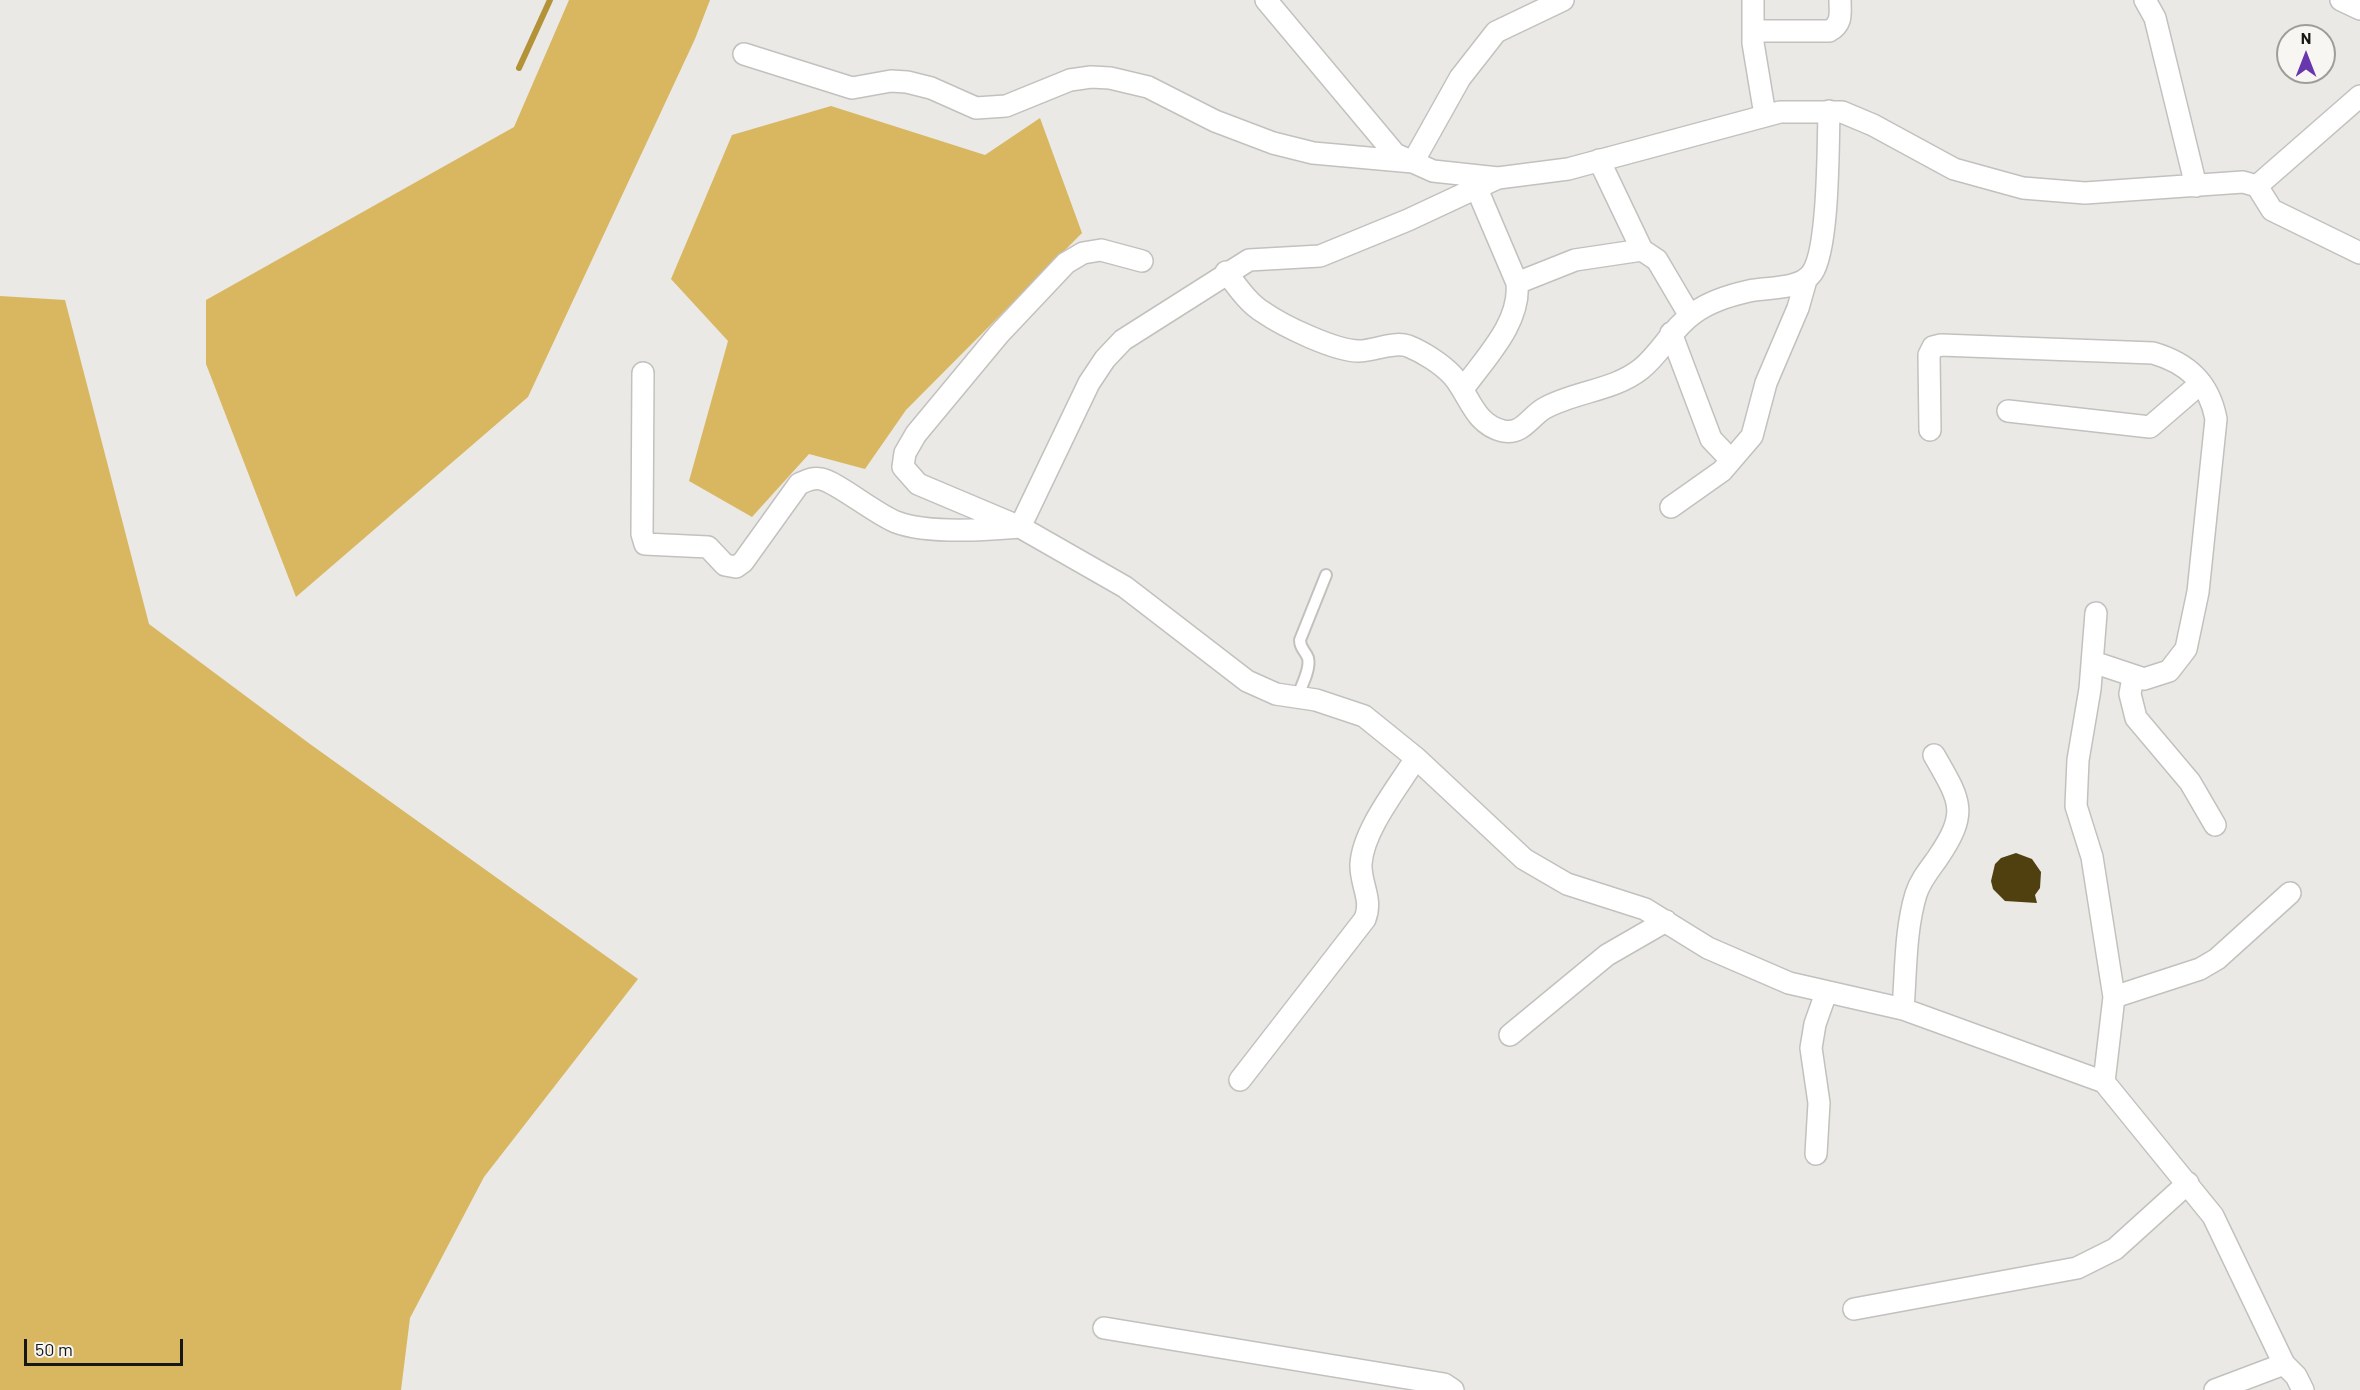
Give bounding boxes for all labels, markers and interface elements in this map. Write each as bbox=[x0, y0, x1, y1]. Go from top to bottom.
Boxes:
north arrow bbox=[2276, 24, 2336, 84]
text: N bbox=[2301, 28, 2311, 47]
scale bar bbox=[27, 1327, 186, 1365]
text: 50 m bbox=[35, 1338, 73, 1360]

